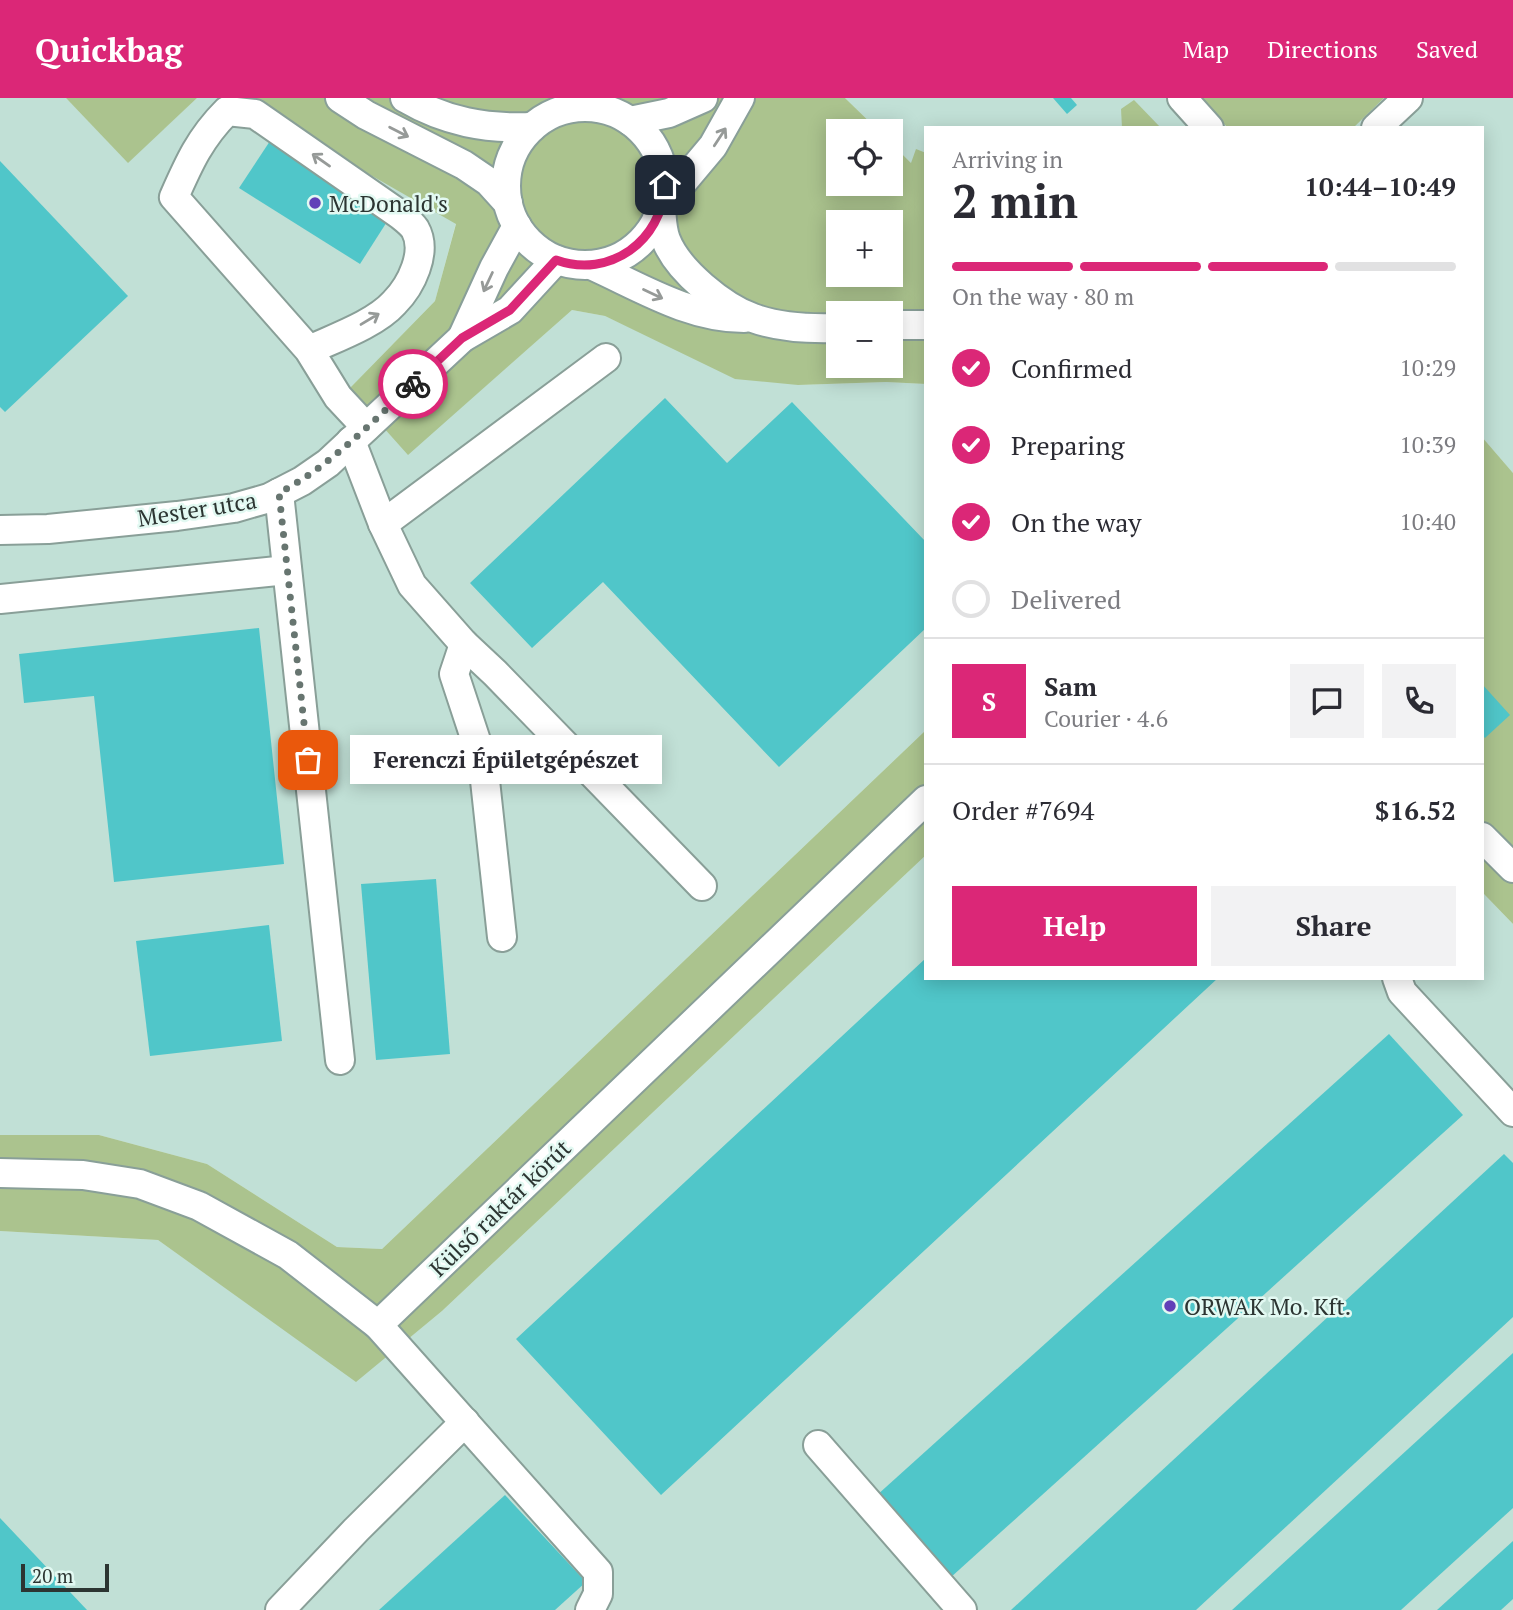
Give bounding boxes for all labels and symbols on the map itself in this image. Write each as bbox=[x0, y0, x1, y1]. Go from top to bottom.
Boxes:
one-way arrow bbox=[388, 125, 409, 139]
one-way arrow bbox=[713, 127, 727, 147]
one-way arrow bbox=[312, 153, 331, 167]
pin bbox=[635, 155, 695, 215]
place label: McDonald's bbox=[329, 188, 448, 219]
marker: McDonald's bbox=[307, 195, 323, 211]
one-way arrow bbox=[481, 270, 494, 292]
one-way arrow bbox=[642, 287, 663, 301]
one-way arrow bbox=[359, 312, 379, 326]
courier bbox=[378, 349, 448, 419]
street label: Mester utca bbox=[135, 484, 259, 534]
pin bbox=[278, 730, 338, 790]
callout: Ferenczi Épületgépészet bbox=[350, 736, 662, 784]
street label: Külső raktár körút bbox=[423, 1132, 578, 1283]
place label: ORWAK Mo. Kft. bbox=[1184, 1291, 1351, 1322]
marker: ORWAK Mo. Kft. bbox=[1162, 1298, 1178, 1314]
scale bar bbox=[21, 1561, 108, 1593]

